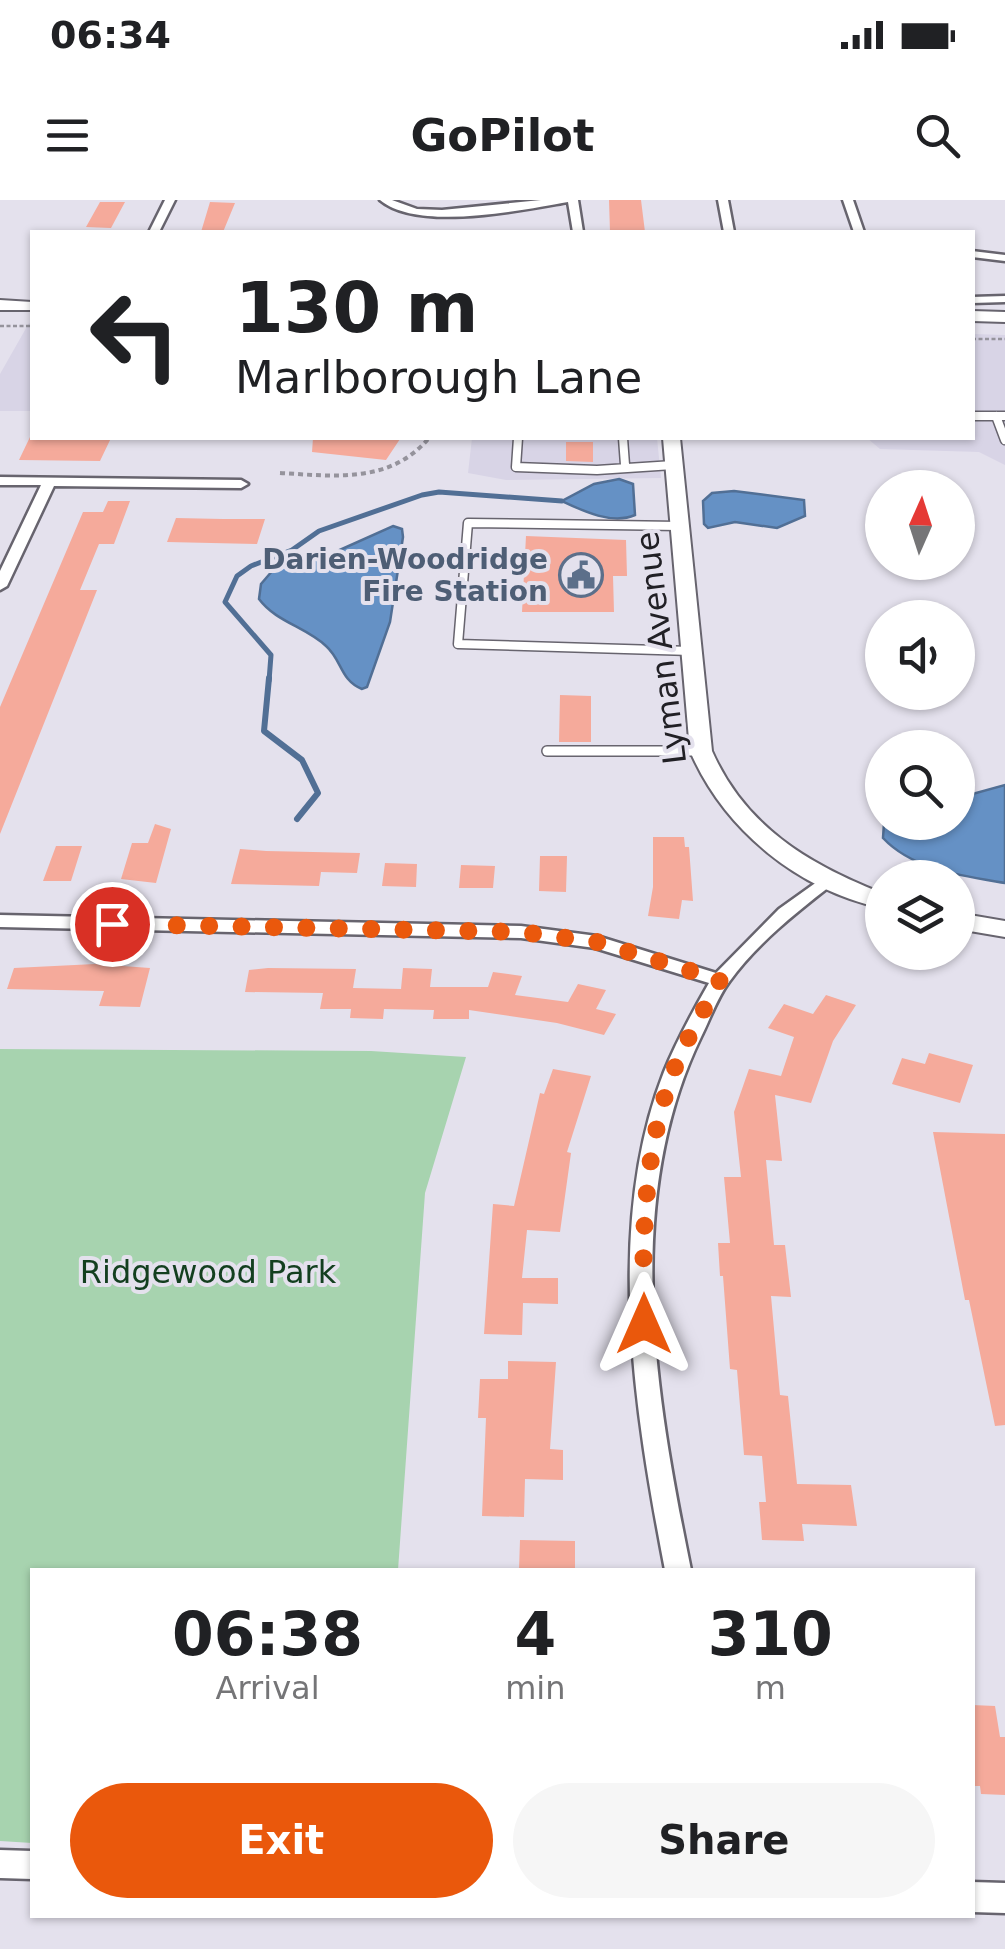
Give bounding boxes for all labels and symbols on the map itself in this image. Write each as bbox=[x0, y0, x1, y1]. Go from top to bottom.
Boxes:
north arrow bbox=[865, 470, 975, 580]
street label: Lyman Avenue bbox=[628, 530, 694, 766]
place label: Darien-Woodridge Fire Station bbox=[262, 543, 548, 608]
public building icon: Darien-Woodridge Fire Station bbox=[558, 552, 604, 598]
pin bbox=[70, 882, 155, 967]
park label: Ridgewood Park bbox=[80, 1253, 337, 1291]
position arrow bbox=[592, 1272, 696, 1376]

